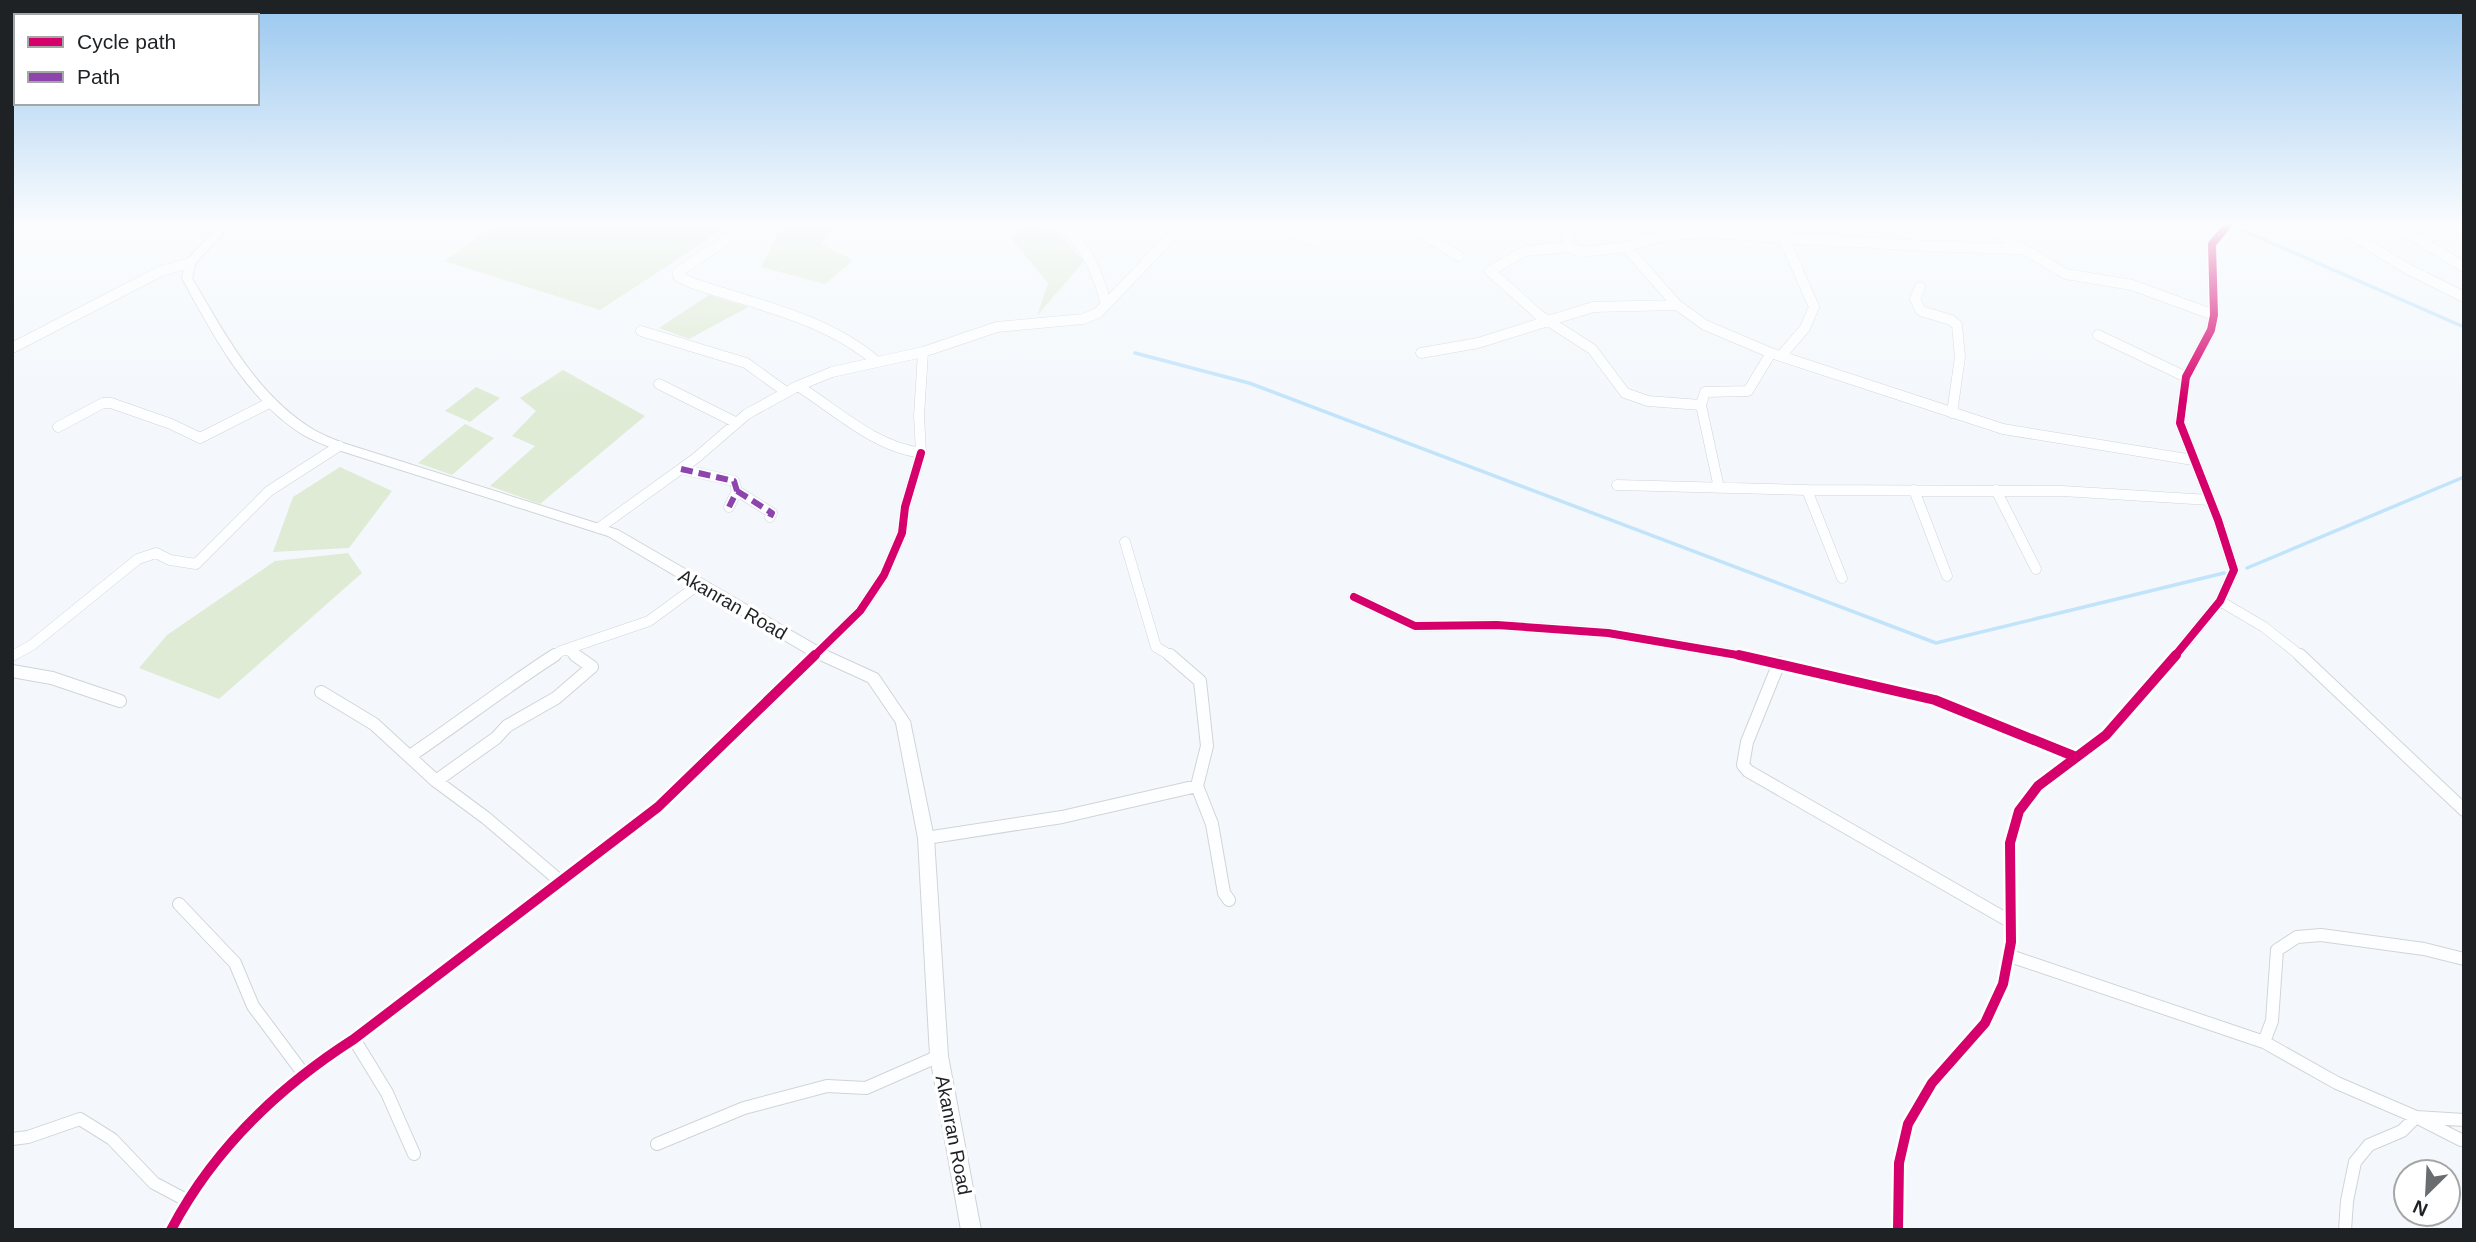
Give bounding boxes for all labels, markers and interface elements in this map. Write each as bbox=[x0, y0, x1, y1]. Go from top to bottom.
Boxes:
legend bbox=[14, 14, 259, 105]
text: Cycle path bbox=[77, 30, 176, 53]
text: Path bbox=[77, 65, 120, 88]
street label: Akanran Road bbox=[675, 565, 791, 644]
street label: Akanran Road bbox=[932, 1073, 975, 1197]
north arrow bbox=[2392, 1158, 2462, 1228]
text: N bbox=[2410, 1196, 2431, 1220]

